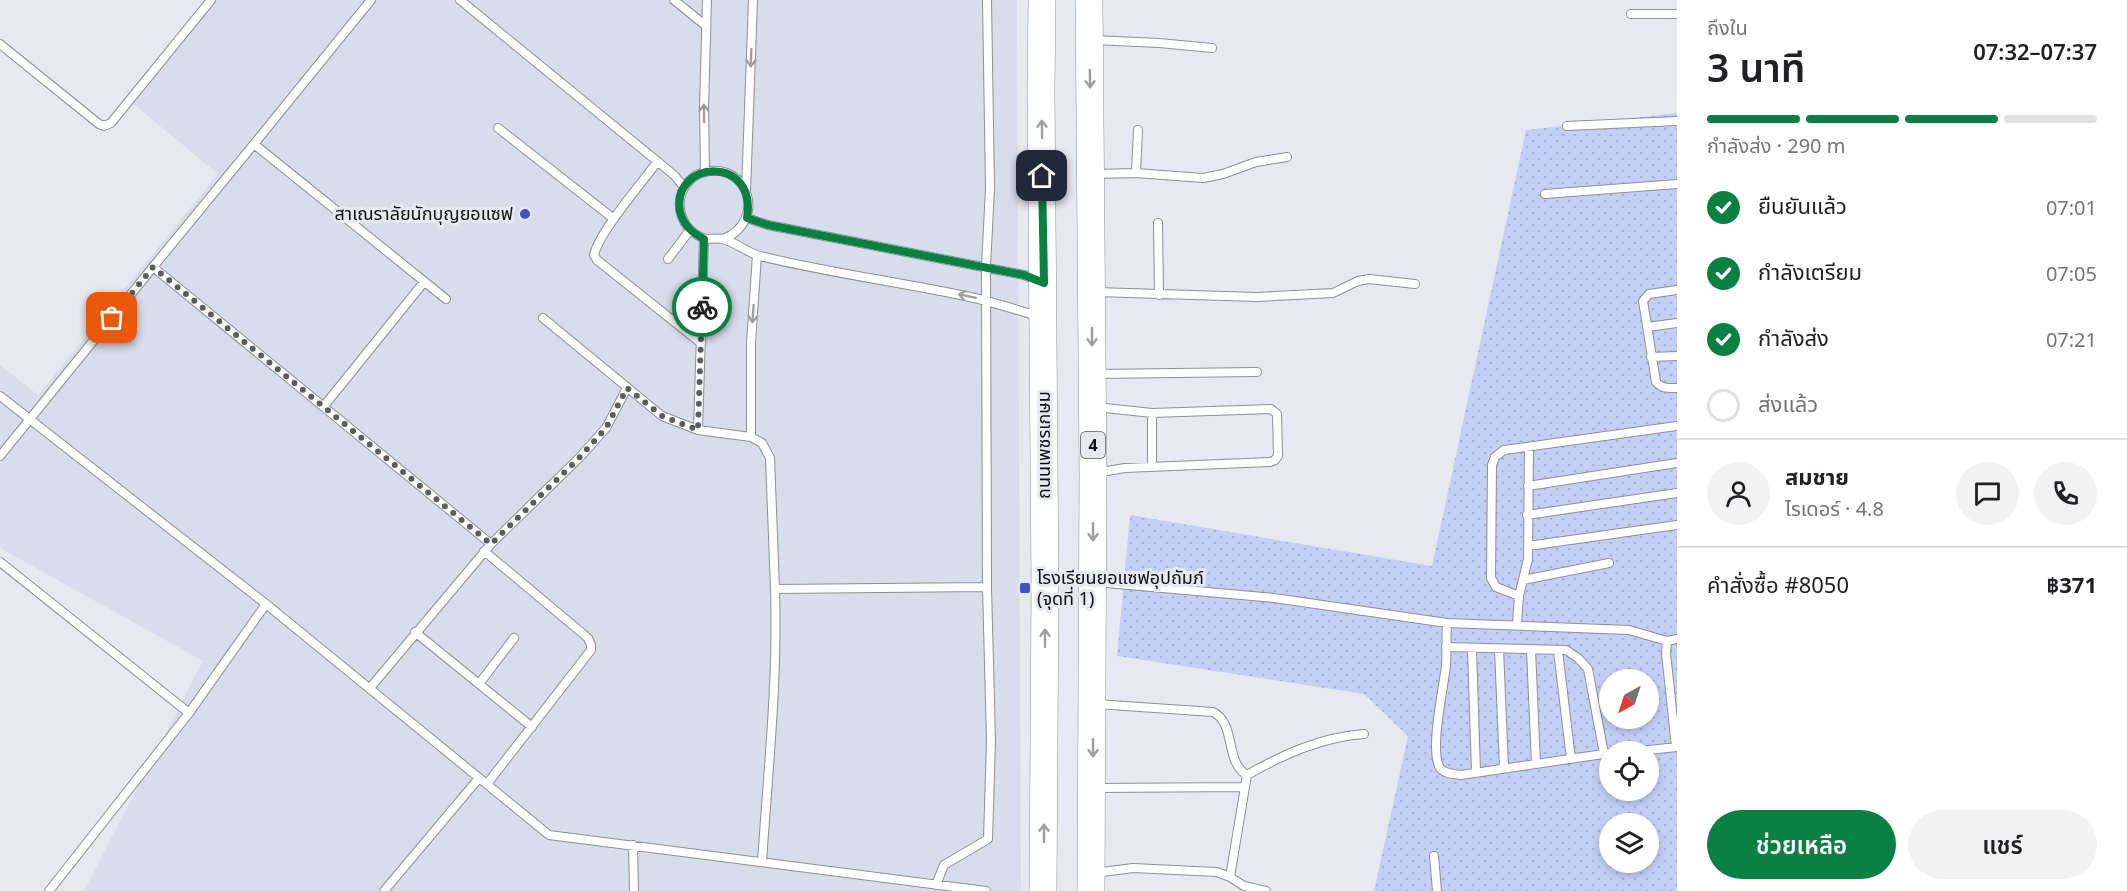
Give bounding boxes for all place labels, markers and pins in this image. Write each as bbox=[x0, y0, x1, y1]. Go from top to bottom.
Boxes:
pin bbox=[1016, 150, 1067, 201]
place label: สาเณราลัยนักบุญยอแซฟ bbox=[335, 201, 513, 225]
marker: สาเณราลัยนักบุญยอแซฟ bbox=[518, 207, 532, 221]
pin bbox=[86, 292, 137, 343]
place label: โรงเรียนยอแซฟอุปถัมภ์ (จุดที่ 1) bbox=[1037, 565, 1204, 610]
marker: โรงเรียนยอแซฟอุปถัมภ์ (จุดที่ 1) bbox=[1018, 581, 1032, 595]

